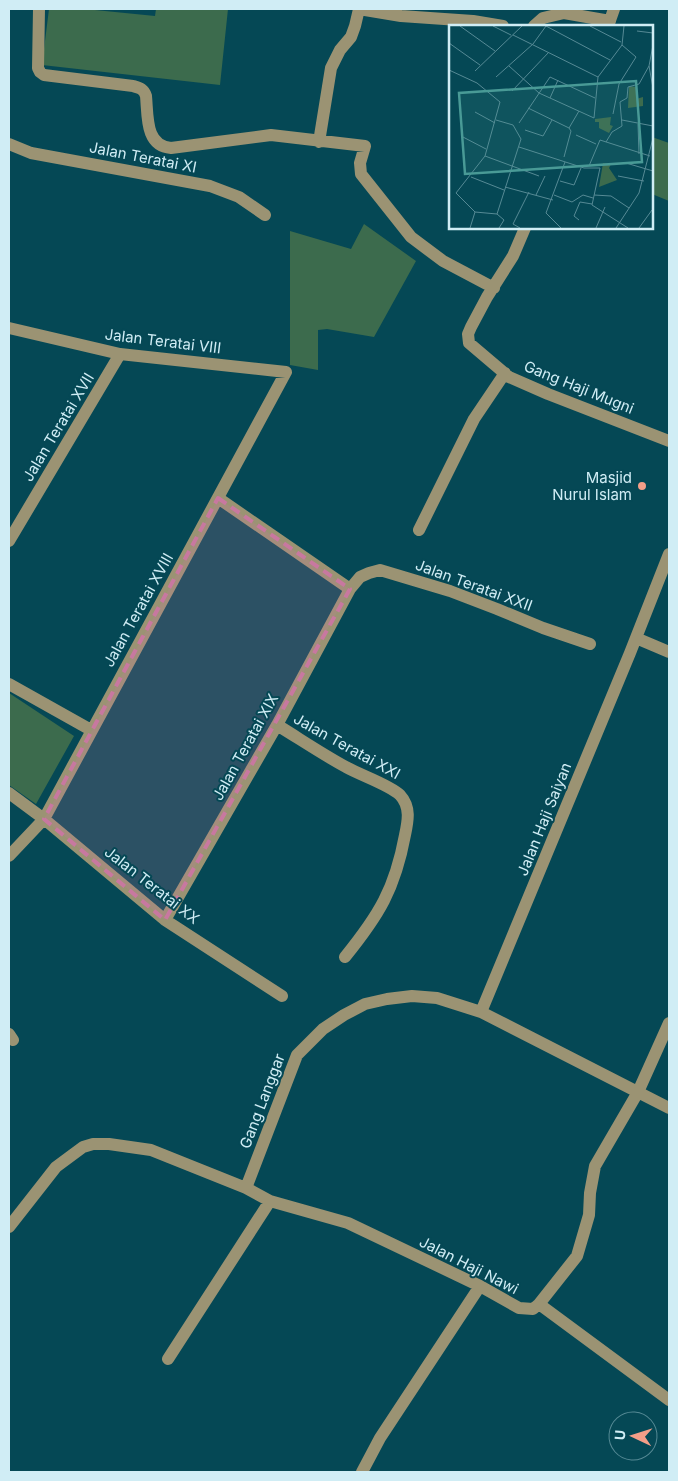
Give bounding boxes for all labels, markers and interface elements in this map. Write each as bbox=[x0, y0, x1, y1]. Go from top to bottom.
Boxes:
inset map bbox=[449, 25, 653, 229]
street label: Jalan Teratai XI bbox=[88, 137, 198, 177]
street label: Jalan Teratai VIII bbox=[104, 324, 222, 358]
street label: Gang Haji Mugni bbox=[521, 356, 637, 418]
street label: Jalan Teratai XVII bbox=[18, 369, 98, 485]
place label: Masjid Nurul Islam bbox=[552, 468, 632, 504]
marker: Masjid Nurul Islam bbox=[636, 480, 648, 492]
street label: Jalan Teratai XVIII bbox=[99, 550, 177, 670]
street label: Jalan Teratai XXII bbox=[413, 555, 535, 615]
street label: Jalan Teratai XIX bbox=[208, 690, 282, 804]
street label: Jalan Teratai XXI bbox=[290, 709, 404, 783]
street label: Jalan Haji Saiyan bbox=[513, 760, 575, 878]
street label: Jalan Teratai XX bbox=[101, 842, 203, 928]
street label: Gang Langgar bbox=[235, 1051, 289, 1151]
street label: Jalan Haji Nawi bbox=[416, 1232, 522, 1298]
north arrow bbox=[608, 1411, 658, 1461]
text: U bbox=[611, 1429, 628, 1441]

